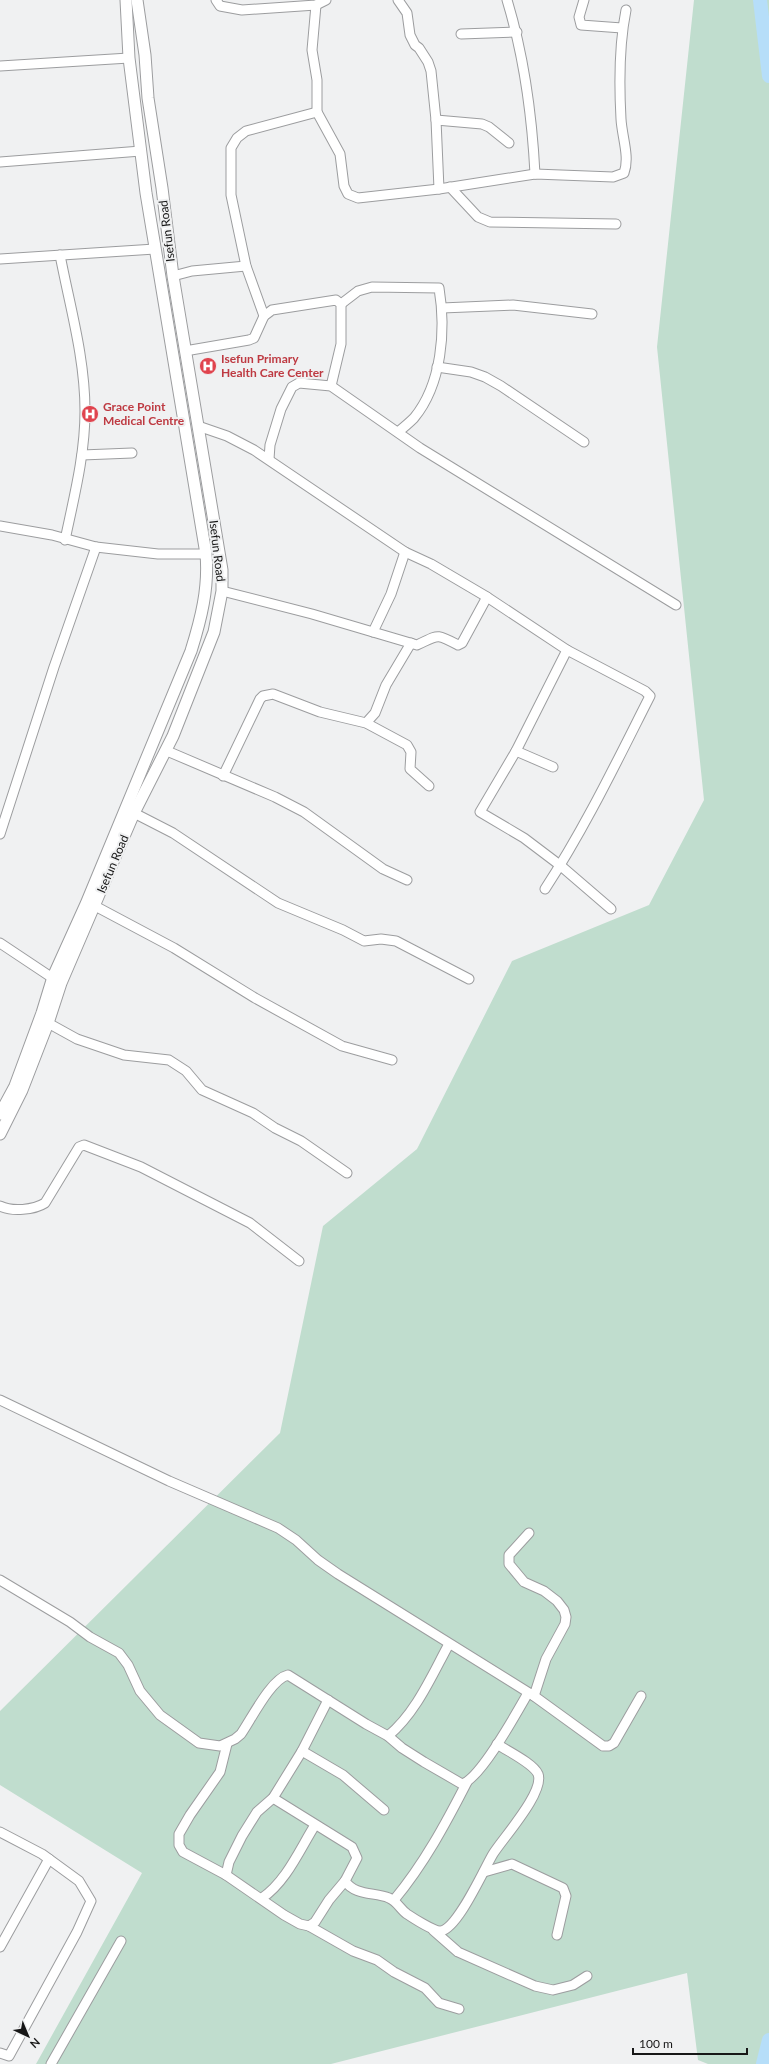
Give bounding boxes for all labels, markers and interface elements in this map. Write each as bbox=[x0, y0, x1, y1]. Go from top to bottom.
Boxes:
street label: Isefun Road bbox=[155, 199, 178, 263]
place label: Isefun Primary Health Care Center bbox=[221, 351, 324, 380]
hospital icon: Isefun Primary Health Care Center bbox=[198, 356, 218, 376]
place label: Grace Point Medical Centre bbox=[103, 399, 185, 428]
hospital icon: Grace Point Medical Centre bbox=[80, 404, 100, 424]
street label: Isefun Road bbox=[206, 519, 229, 583]
street label: Isefun Road bbox=[94, 832, 132, 895]
north arrow bbox=[8, 2016, 48, 2056]
scale bar bbox=[633, 2030, 747, 2056]
text: N bbox=[28, 2036, 43, 2051]
text: 100 m bbox=[639, 2036, 673, 2051]

